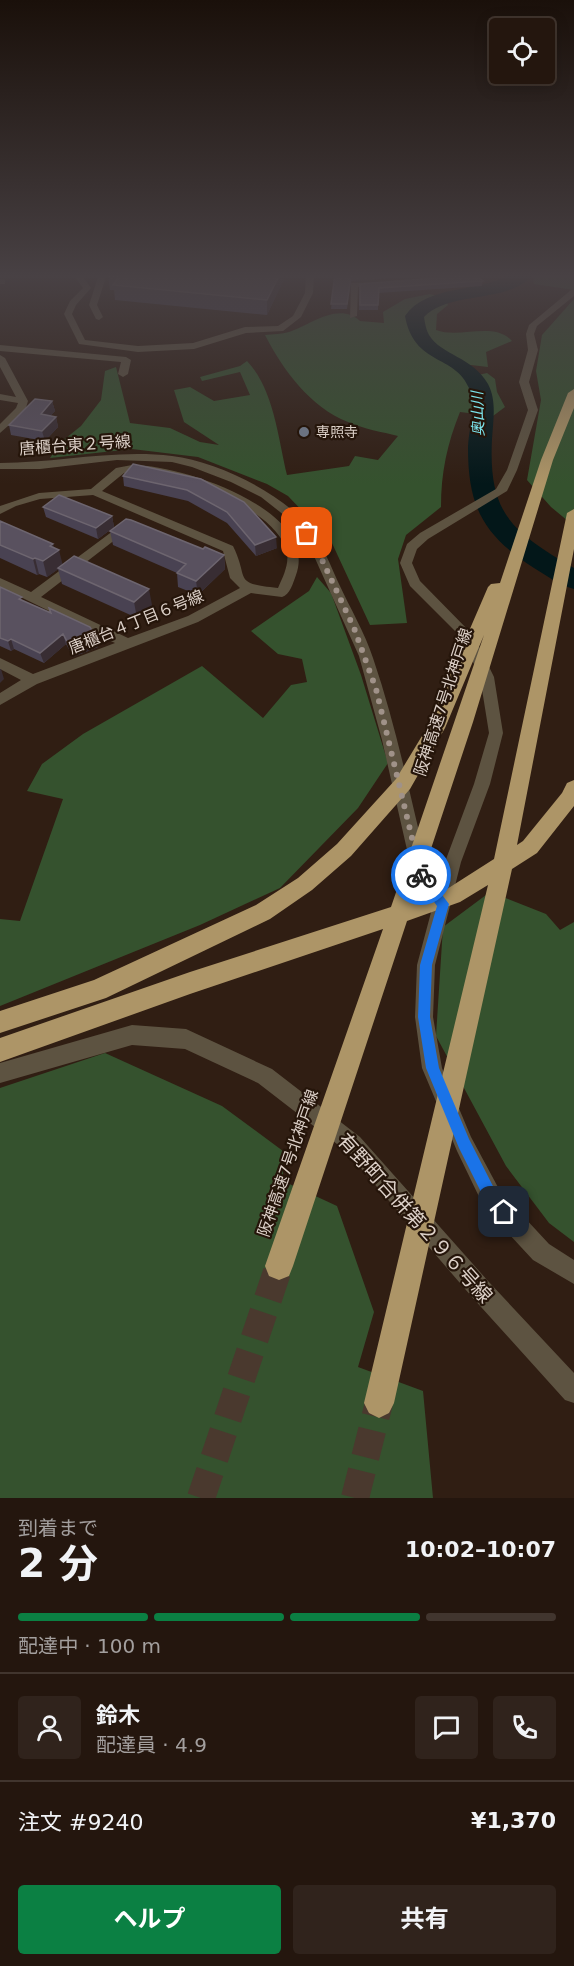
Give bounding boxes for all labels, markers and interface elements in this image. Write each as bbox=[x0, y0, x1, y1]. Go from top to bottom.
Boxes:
map controls bbox=[489, 18, 555, 84]
button: locate bbox=[489, 18, 555, 84]
water label: 奥山川 bbox=[468, 389, 488, 437]
place label: 専照寺 bbox=[316, 424, 358, 440]
marker: 専照寺 bbox=[297, 425, 311, 439]
street label: 唐櫃台東２号線 bbox=[18, 432, 132, 458]
pin bbox=[281, 507, 332, 558]
icon: bag bbox=[290, 516, 323, 549]
street label: 唐櫃台４丁目６号線 bbox=[66, 586, 206, 658]
street label: 阪神高速7号北神戸線 bbox=[410, 626, 476, 778]
courier bbox=[391, 845, 451, 905]
icon: bike bbox=[405, 859, 438, 892]
street label: 阪神高速7号北神戸線 bbox=[254, 1087, 322, 1239]
street label: 有野町合併第２９６号線 bbox=[332, 1128, 498, 1308]
pin bbox=[478, 1186, 529, 1237]
icon: home bbox=[487, 1195, 520, 1228]
text: 到着まで bbox=[18, 1516, 98, 1540]
text: 10:02–10:07 bbox=[405, 1537, 556, 1562]
text: 2 分 bbox=[18, 1541, 98, 1586]
text: 配達中 · 100 m bbox=[18, 1634, 161, 1658]
button: person bbox=[18, 1696, 81, 1759]
button: chat bbox=[415, 1696, 478, 1759]
button: phone bbox=[493, 1696, 556, 1759]
text: 鈴木 bbox=[96, 1703, 140, 1728]
text: 配達員 · 4.9 bbox=[96, 1733, 207, 1757]
text: ¥1,370 bbox=[471, 1808, 556, 1833]
text: 注文 #9240 bbox=[18, 1810, 143, 1835]
button: ヘルプ bbox=[18, 1885, 281, 1954]
button: 共有 bbox=[293, 1885, 556, 1954]

